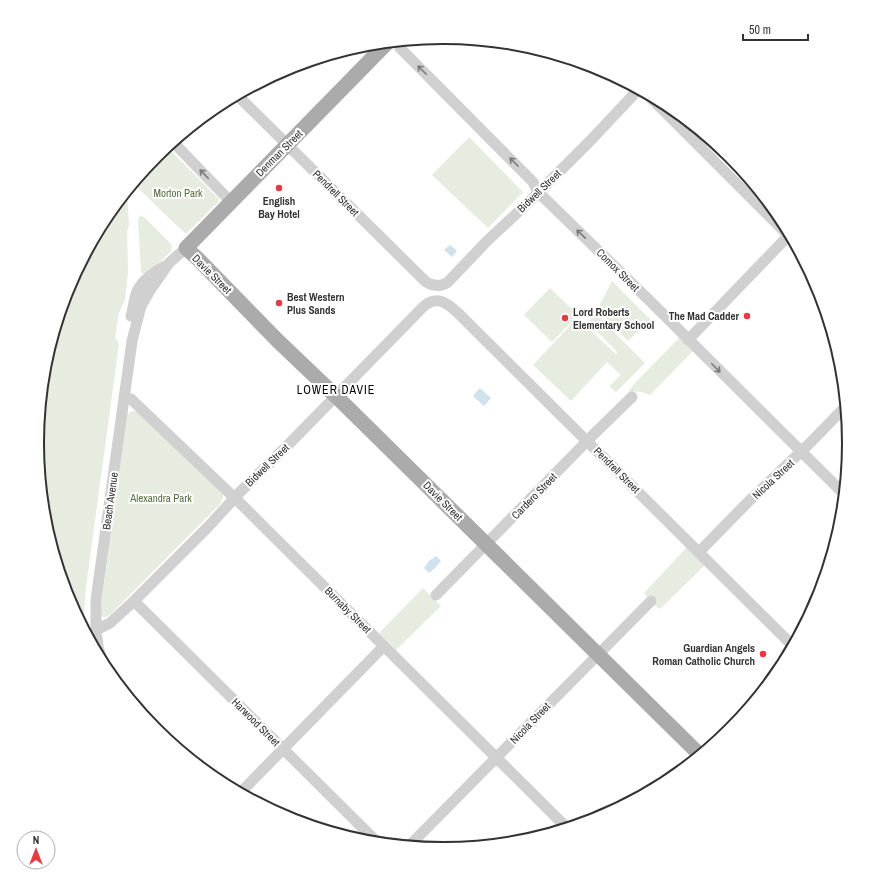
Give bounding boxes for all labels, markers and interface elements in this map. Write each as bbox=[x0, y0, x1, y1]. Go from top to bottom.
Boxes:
scale bar bbox=[743, 16, 808, 42]
text: 50 m bbox=[749, 22, 771, 38]
one-way arrow bbox=[417, 65, 427, 75]
street label: Denman Street bbox=[253, 126, 306, 179]
one-way arrow bbox=[509, 157, 519, 167]
street label: Bidwell Street bbox=[514, 166, 564, 215]
street label: Pendrell Street bbox=[310, 167, 362, 219]
one-way arrow bbox=[199, 169, 209, 179]
marker: English Bay Hotel bbox=[274, 183, 284, 193]
park label: Morton Park bbox=[153, 186, 203, 200]
place label: English Bay Hotel bbox=[258, 194, 300, 221]
one-way arrow bbox=[576, 229, 586, 239]
street label: Comox Street bbox=[594, 246, 643, 295]
street label: Davie Street bbox=[189, 251, 235, 297]
place label: Best Western Plus Sands bbox=[287, 290, 345, 317]
marker: Best Western Plus Sands bbox=[274, 298, 284, 308]
place label: Lord Roberts Elementary School bbox=[573, 305, 654, 332]
place label: The Mad Cadder bbox=[669, 309, 739, 323]
marker: The Mad Cadder bbox=[742, 311, 752, 321]
marker: Lord Roberts Elementary School bbox=[560, 313, 570, 323]
one-way arrow bbox=[711, 363, 721, 372]
district label: LOWER DAVIE bbox=[297, 382, 375, 398]
street label: Bidwell Street bbox=[242, 440, 292, 489]
street label: Pendrell Street bbox=[591, 444, 643, 496]
street label: Nicola Street bbox=[749, 456, 797, 502]
street label: Cardero Street bbox=[508, 470, 560, 522]
street label: Beach Avenue bbox=[99, 471, 121, 531]
street label: Davie Street bbox=[420, 478, 466, 524]
park label: Alexandra Park bbox=[129, 491, 192, 505]
street label: Burnaby Street bbox=[322, 584, 375, 637]
place label: Guardian Angels Roman Catholic Church bbox=[652, 641, 755, 668]
marker: Guardian Angels Roman Catholic Church bbox=[758, 649, 768, 659]
street label: Harwood Street bbox=[229, 695, 283, 749]
street label: Nicola Street bbox=[507, 699, 553, 747]
north arrow bbox=[16, 830, 56, 870]
text: N bbox=[33, 833, 39, 847]

